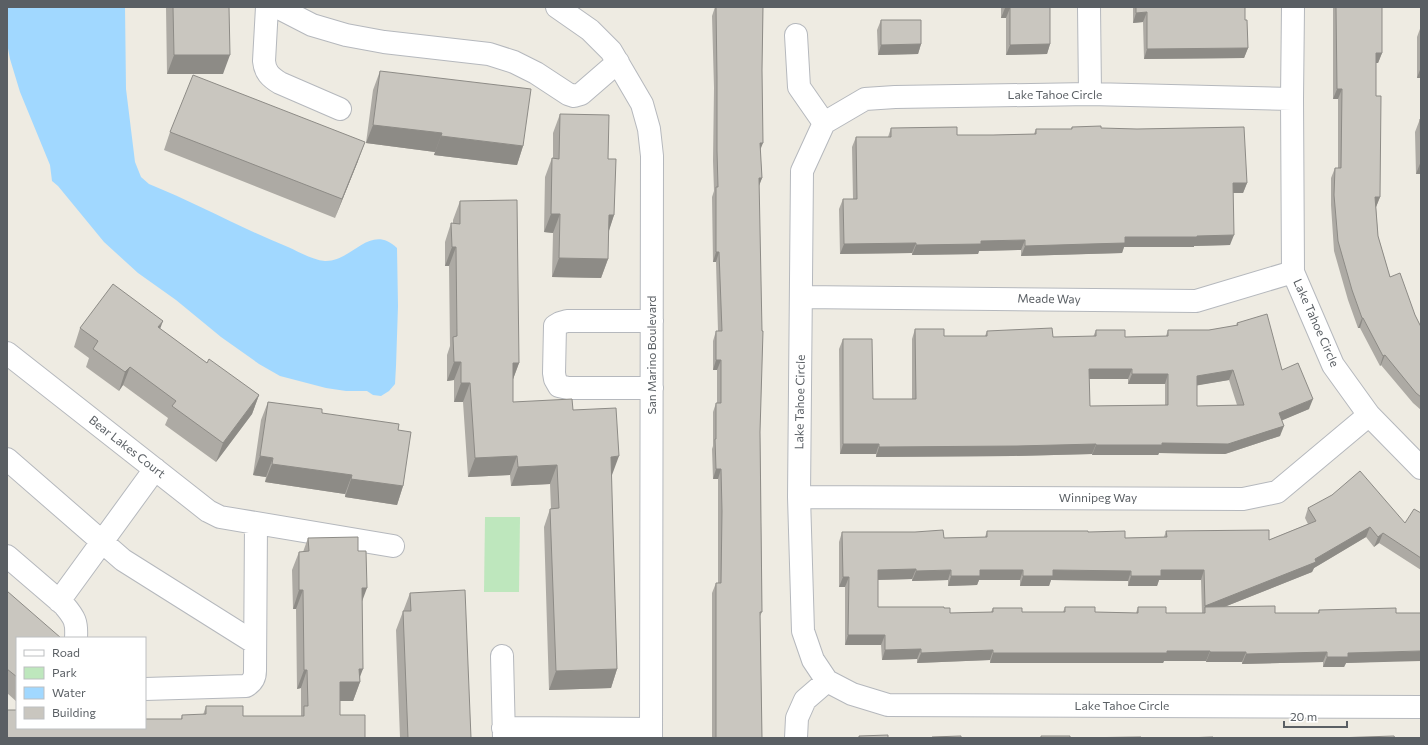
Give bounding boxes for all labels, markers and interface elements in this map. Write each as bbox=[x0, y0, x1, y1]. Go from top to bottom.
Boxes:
street label: Lake Tahoe Circle bbox=[1008, 87, 1102, 101]
street label: Lake Tahoe Circle bbox=[1291, 276, 1343, 369]
street label: Meade Way bbox=[1017, 290, 1081, 306]
street label: San Marino Boulevard bbox=[644, 295, 658, 415]
street label: Lake Tahoe Circle bbox=[791, 354, 807, 450]
street label: Bear Lakes Court bbox=[87, 412, 169, 480]
street label: Winnipeg Way bbox=[1059, 490, 1137, 504]
legend bbox=[16, 637, 146, 729]
text: Road bbox=[52, 645, 80, 659]
text: Park bbox=[52, 665, 78, 679]
text: Water bbox=[52, 685, 86, 699]
street label: Lake Tahoe Circle bbox=[1075, 698, 1169, 712]
scale bar bbox=[1284, 703, 1347, 729]
text: Building bbox=[52, 705, 96, 719]
text: 20 m bbox=[1290, 709, 1317, 723]

